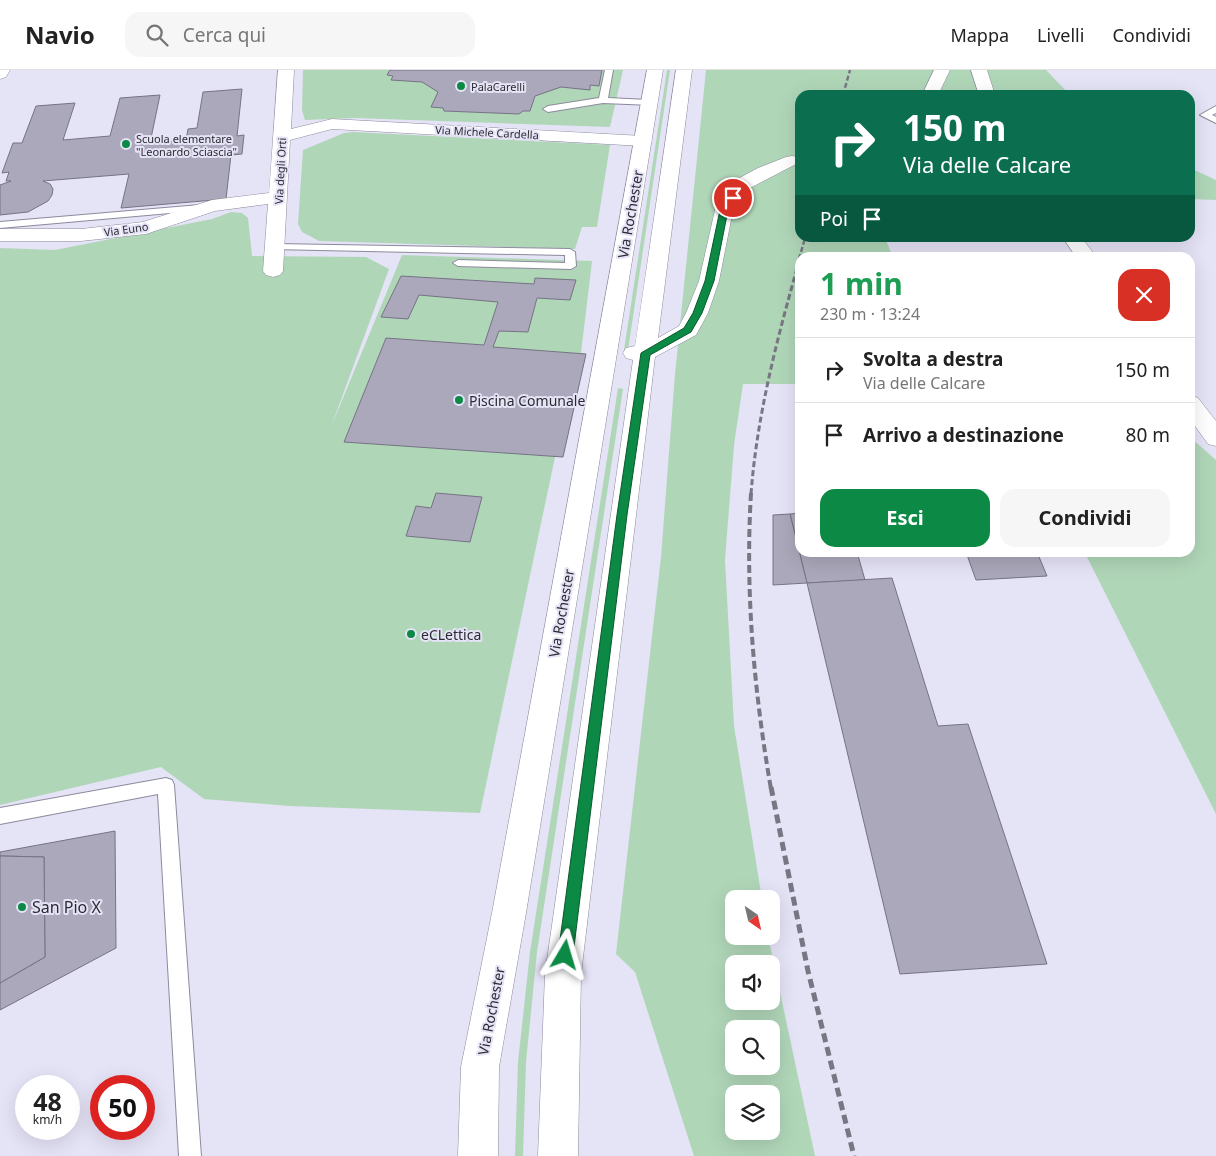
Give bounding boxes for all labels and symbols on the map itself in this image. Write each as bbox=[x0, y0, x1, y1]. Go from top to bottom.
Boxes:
place label: PalaCarelli bbox=[471, 79, 525, 94]
marker: PalaCarelli bbox=[455, 80, 467, 92]
street label: Via Michele Cardella bbox=[435, 122, 539, 142]
place label: Scuola elementare "Leonardo Sciascia" bbox=[136, 131, 237, 159]
street label: Via degli Orti bbox=[271, 137, 289, 205]
marker: Scuola elementare "Leonardo Sciascia" bbox=[120, 138, 132, 150]
street label: Via Rochester bbox=[613, 168, 647, 260]
pin bbox=[712, 177, 754, 219]
street label: Via Euno bbox=[103, 218, 150, 240]
place label: Piscina Comunale bbox=[469, 391, 585, 410]
marker: Piscina Comunale bbox=[453, 394, 465, 406]
street label: Via Rochester bbox=[544, 567, 578, 659]
place label: eCLettica bbox=[421, 625, 481, 644]
marker: eCLettica bbox=[405, 628, 417, 640]
north arrow bbox=[725, 890, 780, 945]
place label: San Pio X bbox=[32, 896, 101, 918]
marker: San Pio X bbox=[16, 901, 28, 913]
position arrow bbox=[538, 928, 590, 980]
street label: Via Rochester bbox=[473, 965, 509, 1057]
speed limit sign: 50 bbox=[90, 1075, 155, 1140]

